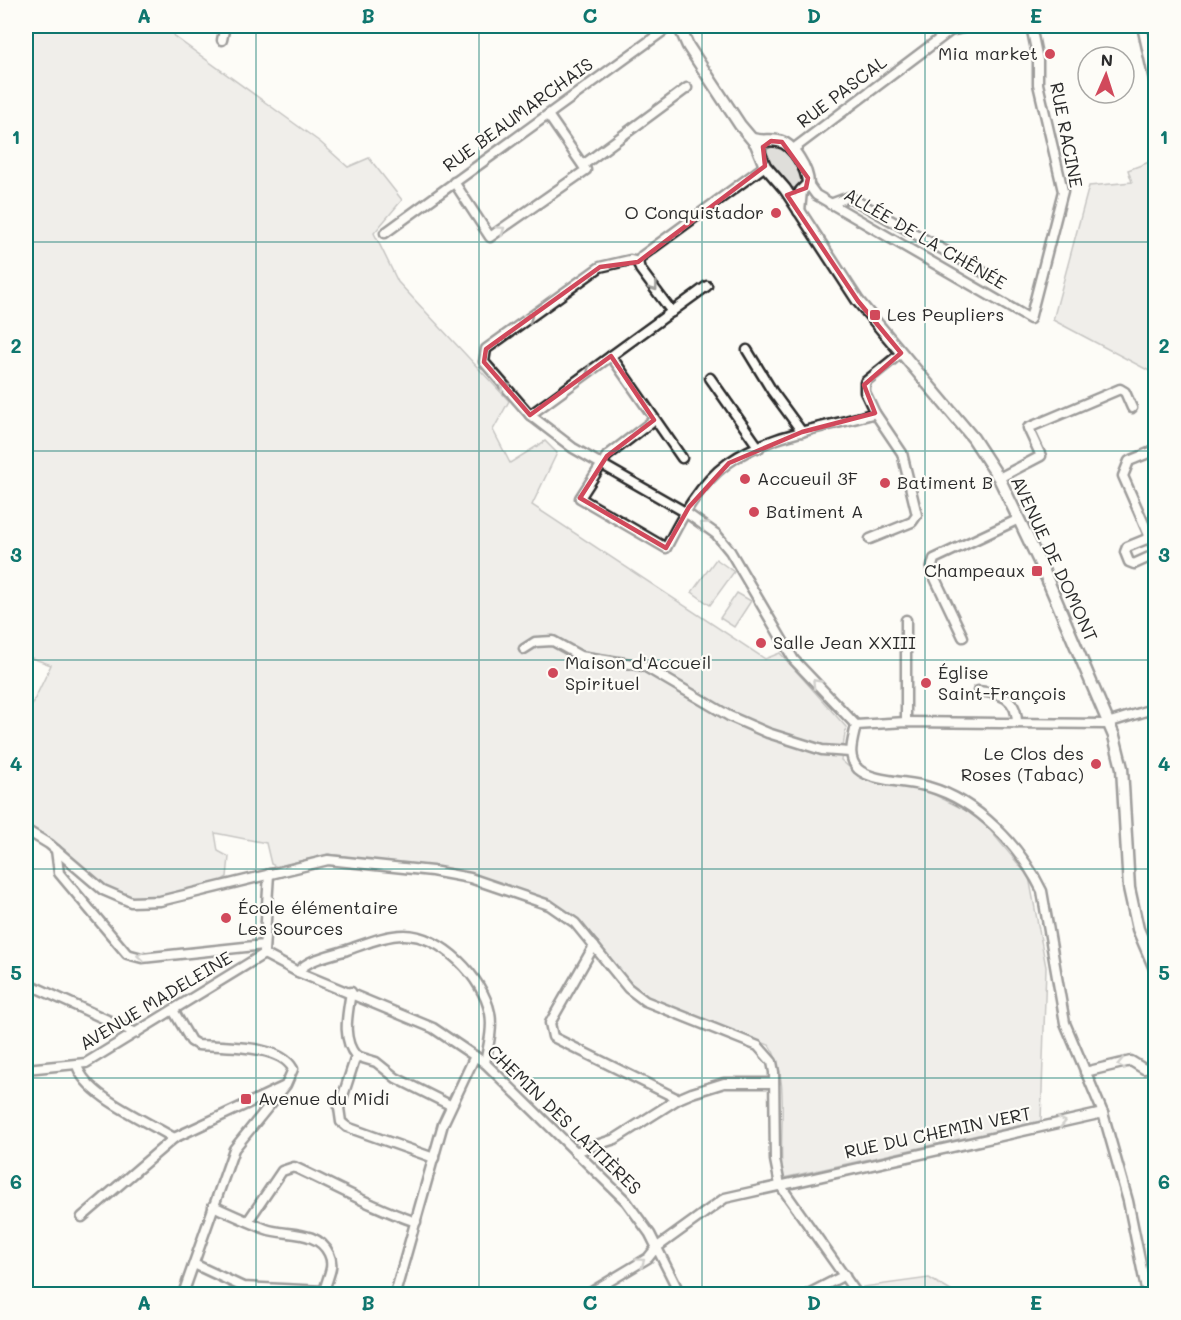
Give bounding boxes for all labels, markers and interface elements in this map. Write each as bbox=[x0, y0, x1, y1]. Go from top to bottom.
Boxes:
text: A bbox=[137, 2, 151, 28]
text: B bbox=[361, 2, 375, 28]
text: C bbox=[583, 2, 598, 28]
text: D bbox=[807, 2, 821, 28]
text: E bbox=[1030, 2, 1042, 28]
place label: Mia market bbox=[938, 41, 1038, 65]
north arrow bbox=[1076, 45, 1136, 105]
marker: Mia market bbox=[1043, 47, 1057, 61]
street label: RUE PASCAL bbox=[792, 49, 892, 133]
text: N bbox=[1100, 49, 1113, 70]
street label: RUE BEAUMARCHAIS bbox=[438, 52, 597, 177]
street label: RUE RACINE bbox=[1045, 80, 1089, 190]
text: 1 bbox=[12, 123, 20, 149]
text: 1 bbox=[1160, 123, 1168, 149]
street label: ALLÉE DE LA CHÊNÉE bbox=[840, 182, 1011, 294]
place label: O Conquistador bbox=[625, 200, 764, 224]
marker: O Conquistador bbox=[769, 206, 783, 220]
one-way arrow bbox=[494, 226, 505, 237]
one-way arrow bbox=[647, 281, 658, 292]
place label: Les Peupliers bbox=[887, 302, 1004, 326]
marker: Les Peupliers bbox=[868, 308, 882, 322]
one-way arrow bbox=[523, 314, 534, 325]
text: 2 bbox=[10, 332, 22, 358]
text: 2 bbox=[1158, 332, 1170, 358]
one-way arrow bbox=[586, 364, 597, 375]
one-way arrow bbox=[500, 382, 511, 393]
place label: Accueuil 3F bbox=[757, 466, 858, 490]
place label: Batiment B bbox=[897, 470, 993, 494]
marker: Accueuil 3F bbox=[738, 472, 752, 486]
street label: AVENUE DE DOMONT bbox=[1006, 472, 1104, 645]
marker: Batiment B bbox=[878, 476, 892, 490]
place label: Batiment A bbox=[766, 499, 863, 523]
marker: Batiment A bbox=[747, 505, 761, 519]
one-way arrow bbox=[699, 522, 710, 533]
text: 3 bbox=[10, 541, 22, 567]
text: 3 bbox=[1158, 541, 1170, 567]
place label: Champeaux bbox=[924, 558, 1025, 582]
marker: Champeaux bbox=[1030, 564, 1044, 578]
place label: Salle Jean XXIII bbox=[773, 630, 916, 654]
marker: Salle Jean XXIII bbox=[754, 636, 768, 650]
place label: Maison d'Accueil Spirituel bbox=[565, 650, 711, 695]
place label: Église Saint-François bbox=[938, 660, 1066, 705]
marker: Maison d'Accueil Spirituel bbox=[546, 666, 560, 680]
marker: Église Saint-François bbox=[919, 676, 933, 690]
one-way arrow bbox=[812, 680, 823, 690]
place label: Le Clos des Roses (Tabac) bbox=[961, 741, 1084, 786]
text: 4 bbox=[10, 750, 23, 776]
text: 4 bbox=[1158, 750, 1171, 776]
marker: Le Clos des Roses (Tabac) bbox=[1089, 757, 1103, 771]
place label: École élémentaire Les Sources bbox=[238, 895, 398, 940]
marker: École élémentaire Les Sources bbox=[219, 911, 233, 925]
street label: AVENUE MADELEINE bbox=[75, 945, 236, 1055]
one-way arrow bbox=[137, 950, 146, 963]
text: 5 bbox=[10, 959, 22, 985]
text: 5 bbox=[1158, 959, 1170, 985]
street label: CHEMIN DES LAITIÈRES bbox=[482, 1039, 647, 1199]
one-way arrow bbox=[1116, 1056, 1126, 1069]
place label: Avenue du Midi bbox=[258, 1086, 390, 1110]
marker: Avenue du Midi bbox=[239, 1092, 253, 1106]
street label: RUE DU CHEMIN VERT bbox=[842, 1100, 1033, 1164]
one-way arrow bbox=[1057, 1116, 1067, 1129]
text: 6 bbox=[10, 1168, 22, 1194]
text: 6 bbox=[1158, 1168, 1170, 1194]
one-way arrow bbox=[634, 1258, 645, 1269]
text: A bbox=[137, 1289, 151, 1315]
text: B bbox=[361, 1289, 375, 1315]
text: C bbox=[583, 1289, 598, 1315]
text: D bbox=[807, 1289, 821, 1315]
text: E bbox=[1030, 1289, 1042, 1315]

